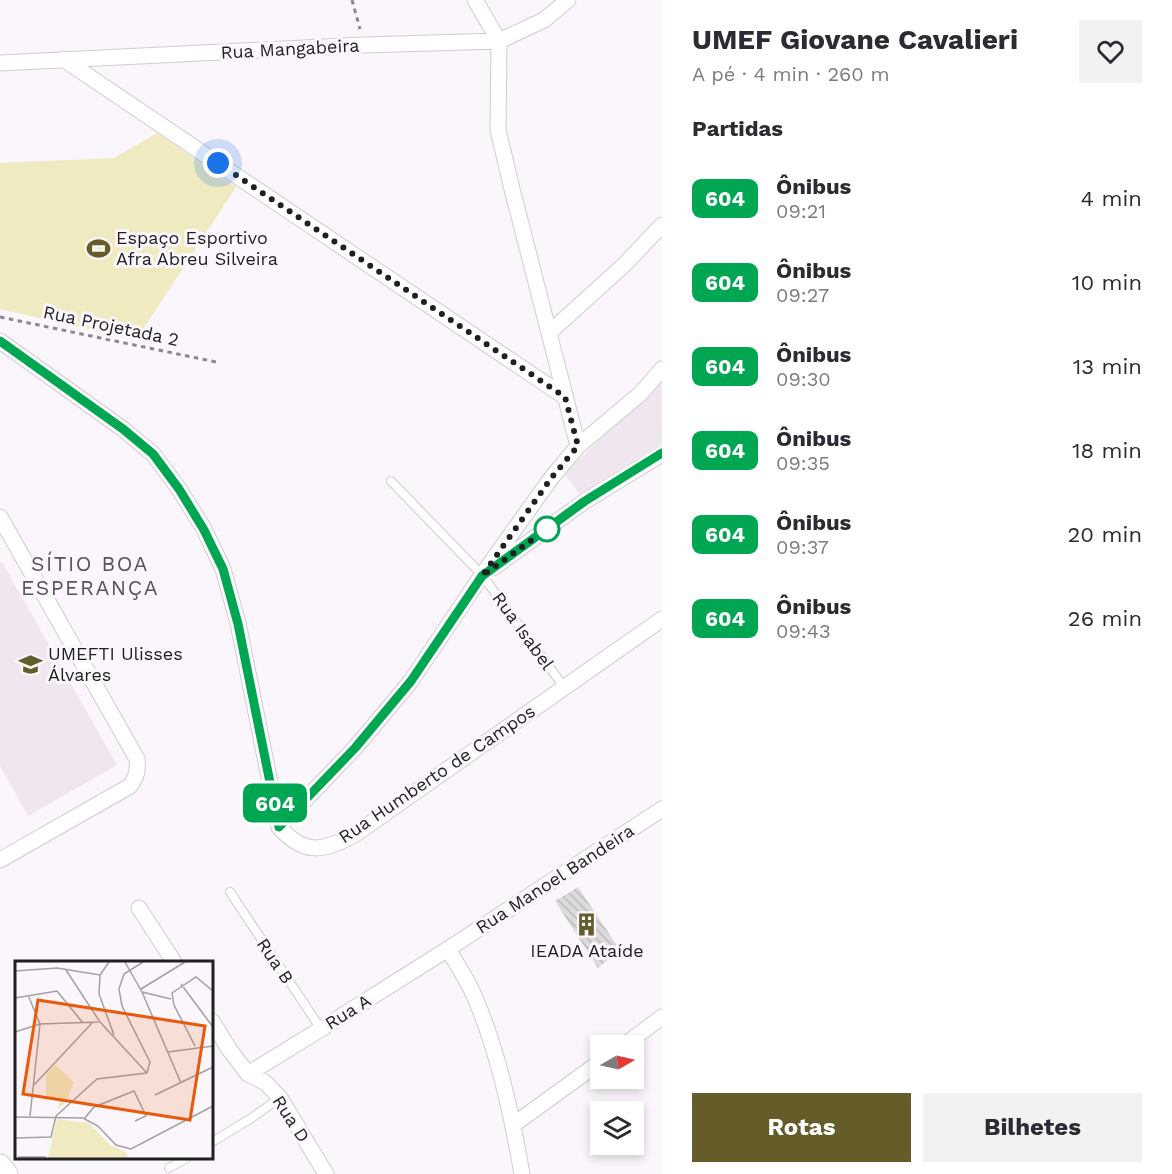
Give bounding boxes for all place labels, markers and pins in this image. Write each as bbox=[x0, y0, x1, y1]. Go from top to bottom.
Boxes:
place label: Espaço Esportivo Afra Abreu Silveira bbox=[116, 227, 278, 269]
sports icon: Espaço Esportivo Afra Abreu Silveira bbox=[85, 235, 111, 261]
unlabelled marker bbox=[534, 516, 560, 542]
place label: UMEFTI Ulisses Álvares bbox=[48, 643, 183, 685]
school or university icon: UMEFTI Ulisses Álvares bbox=[17, 651, 43, 677]
building icon: IEADA Ataíde bbox=[574, 912, 600, 938]
place label: IEADA Ataíde bbox=[530, 940, 644, 961]

